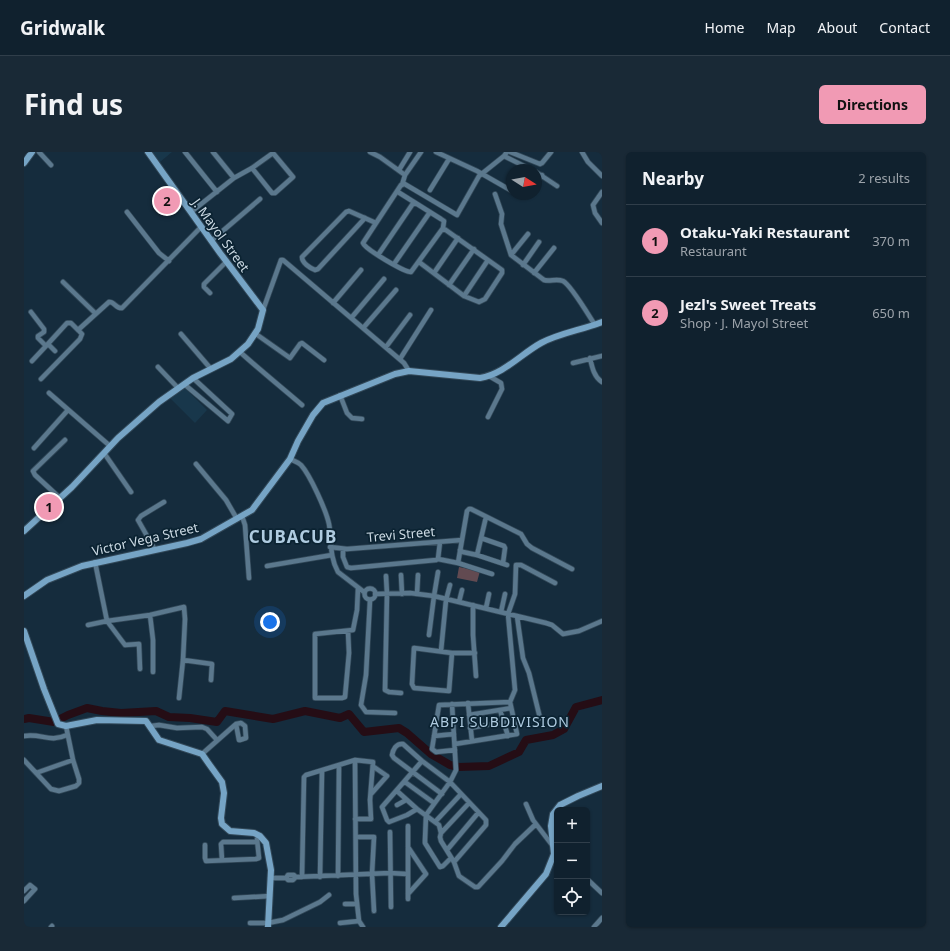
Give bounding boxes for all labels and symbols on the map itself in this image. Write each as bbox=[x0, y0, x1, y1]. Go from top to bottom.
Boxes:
north arrow bbox=[506, 164, 542, 200]
pin: 2 bbox=[154, 186, 180, 216]
street label: J. Mayol Street bbox=[187, 193, 254, 276]
pin: 1 bbox=[36, 492, 62, 522]
street label: Victor Vega Street bbox=[90, 518, 200, 560]
street label: Trevi Street bbox=[366, 522, 436, 546]
district label: CUBACUB bbox=[249, 525, 337, 548]
your location bbox=[260, 612, 280, 632]
district label: ABPI SUBDIVISION bbox=[430, 712, 570, 731]

